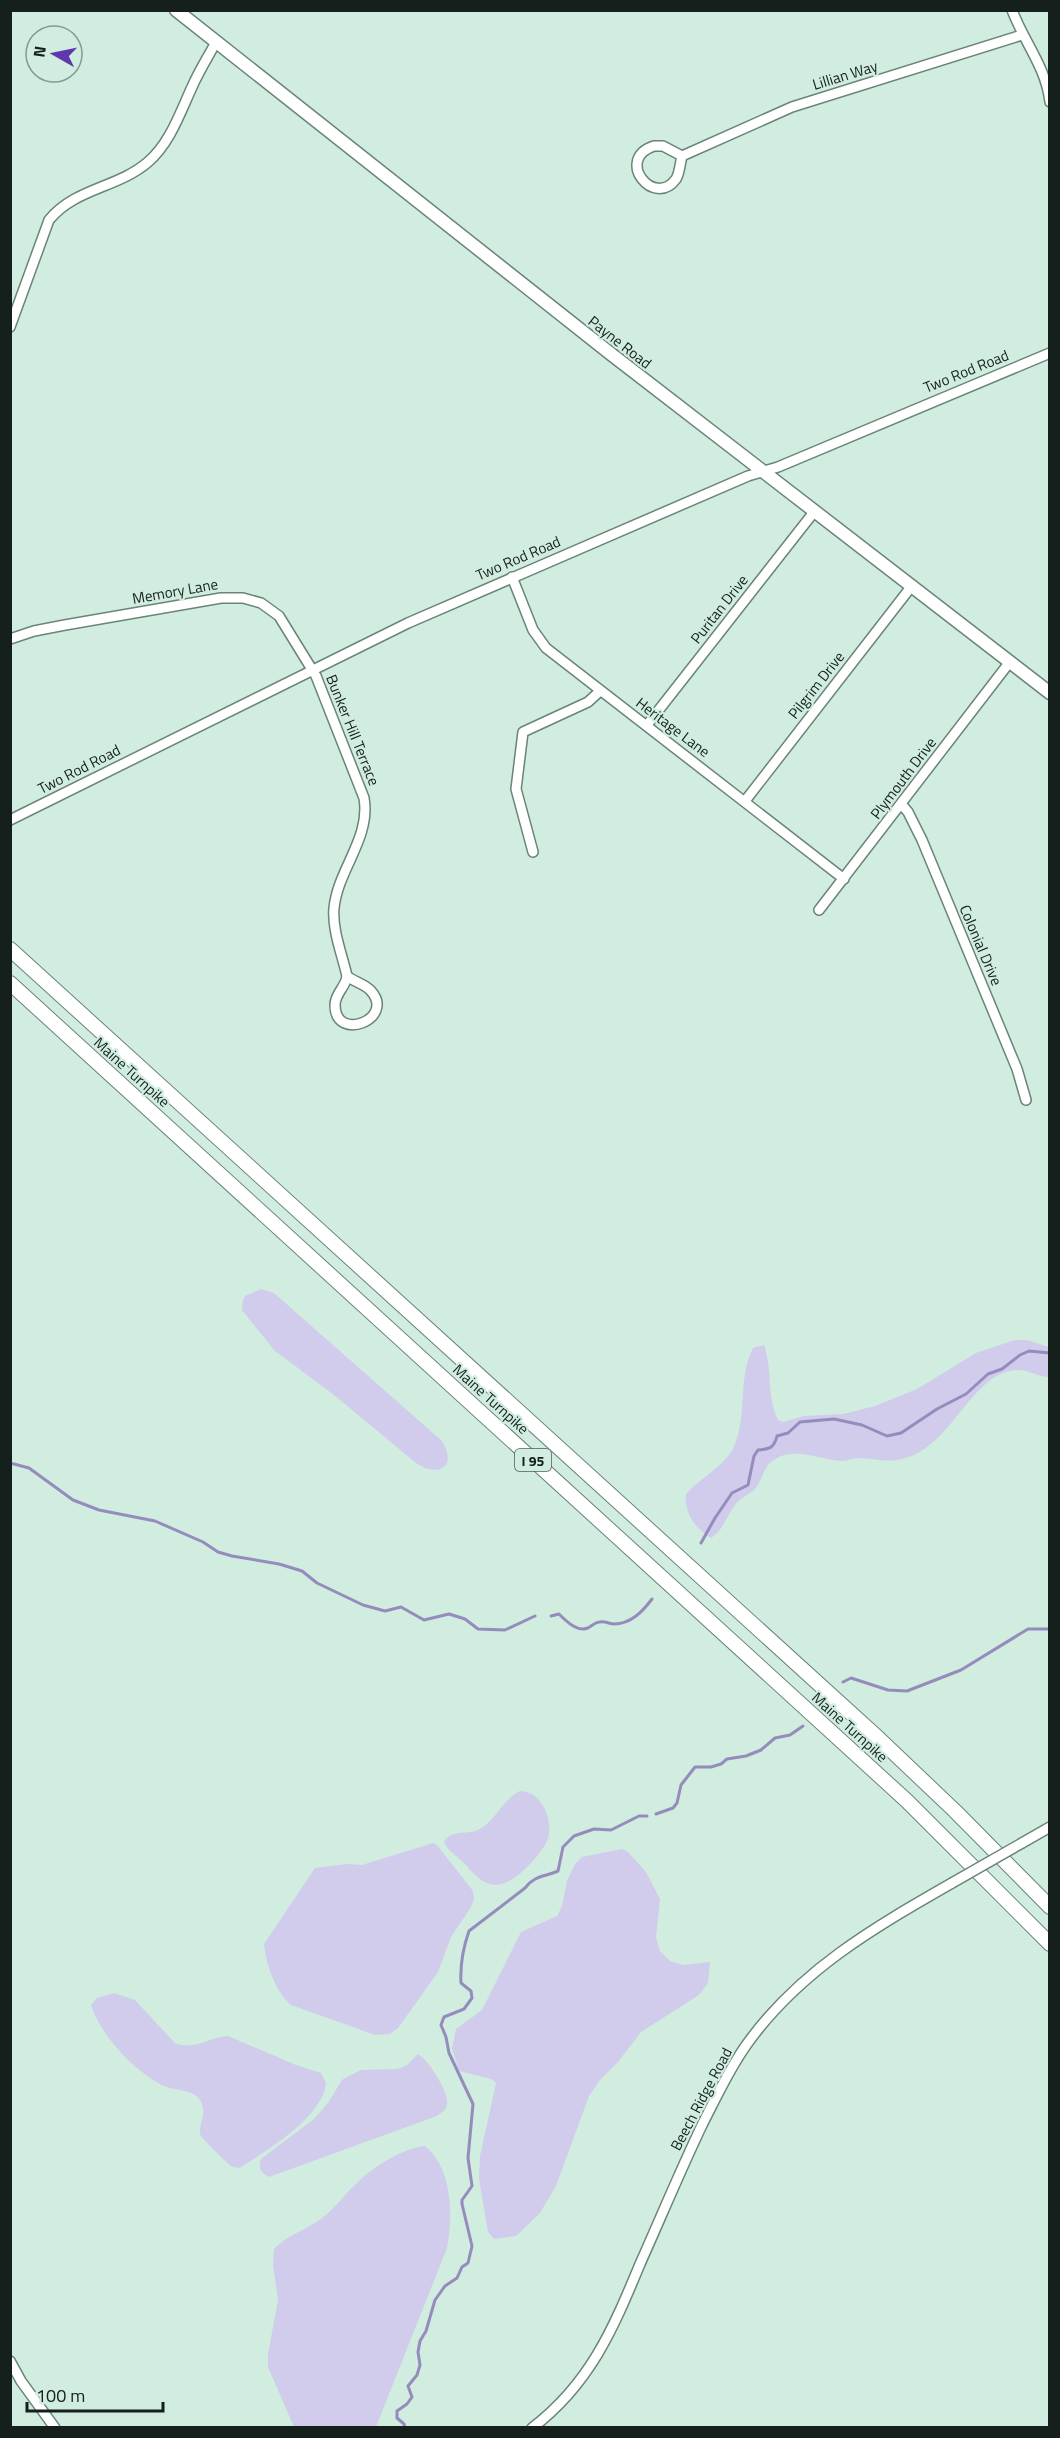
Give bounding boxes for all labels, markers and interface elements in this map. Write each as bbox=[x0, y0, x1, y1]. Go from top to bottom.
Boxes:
north arrow bbox=[24, 24, 84, 84]
text: N bbox=[26, 44, 52, 59]
street label: Lillian Way bbox=[809, 54, 881, 96]
street label: Payne Road bbox=[583, 310, 657, 374]
street label: Two Rod Road bbox=[920, 343, 1012, 399]
street label: Two Rod Road bbox=[472, 530, 564, 586]
street label: Puritan Drive bbox=[685, 570, 753, 648]
street label: Memory Lane bbox=[130, 572, 220, 610]
street label: Pilgrim Drive bbox=[782, 646, 850, 724]
street label: Bunker Hill Terrace bbox=[320, 671, 386, 789]
street label: Heritage Lane bbox=[631, 691, 715, 763]
street label: Plymouth Drive bbox=[864, 732, 942, 824]
street label: Two Rod Road bbox=[34, 738, 124, 800]
street label: Colonial Drive bbox=[954, 901, 1008, 989]
street label: Maine Turnpike bbox=[89, 1031, 175, 1113]
street label: Maine Turnpike bbox=[448, 1358, 534, 1440]
road number: I 95 bbox=[515, 1449, 551, 1471]
street label: Maine Turnpike bbox=[807, 1686, 893, 1768]
street label: Beech Ridge Road bbox=[664, 2043, 738, 2155]
scale bar bbox=[27, 2375, 164, 2413]
text: 100 m bbox=[36, 2382, 85, 2409]

